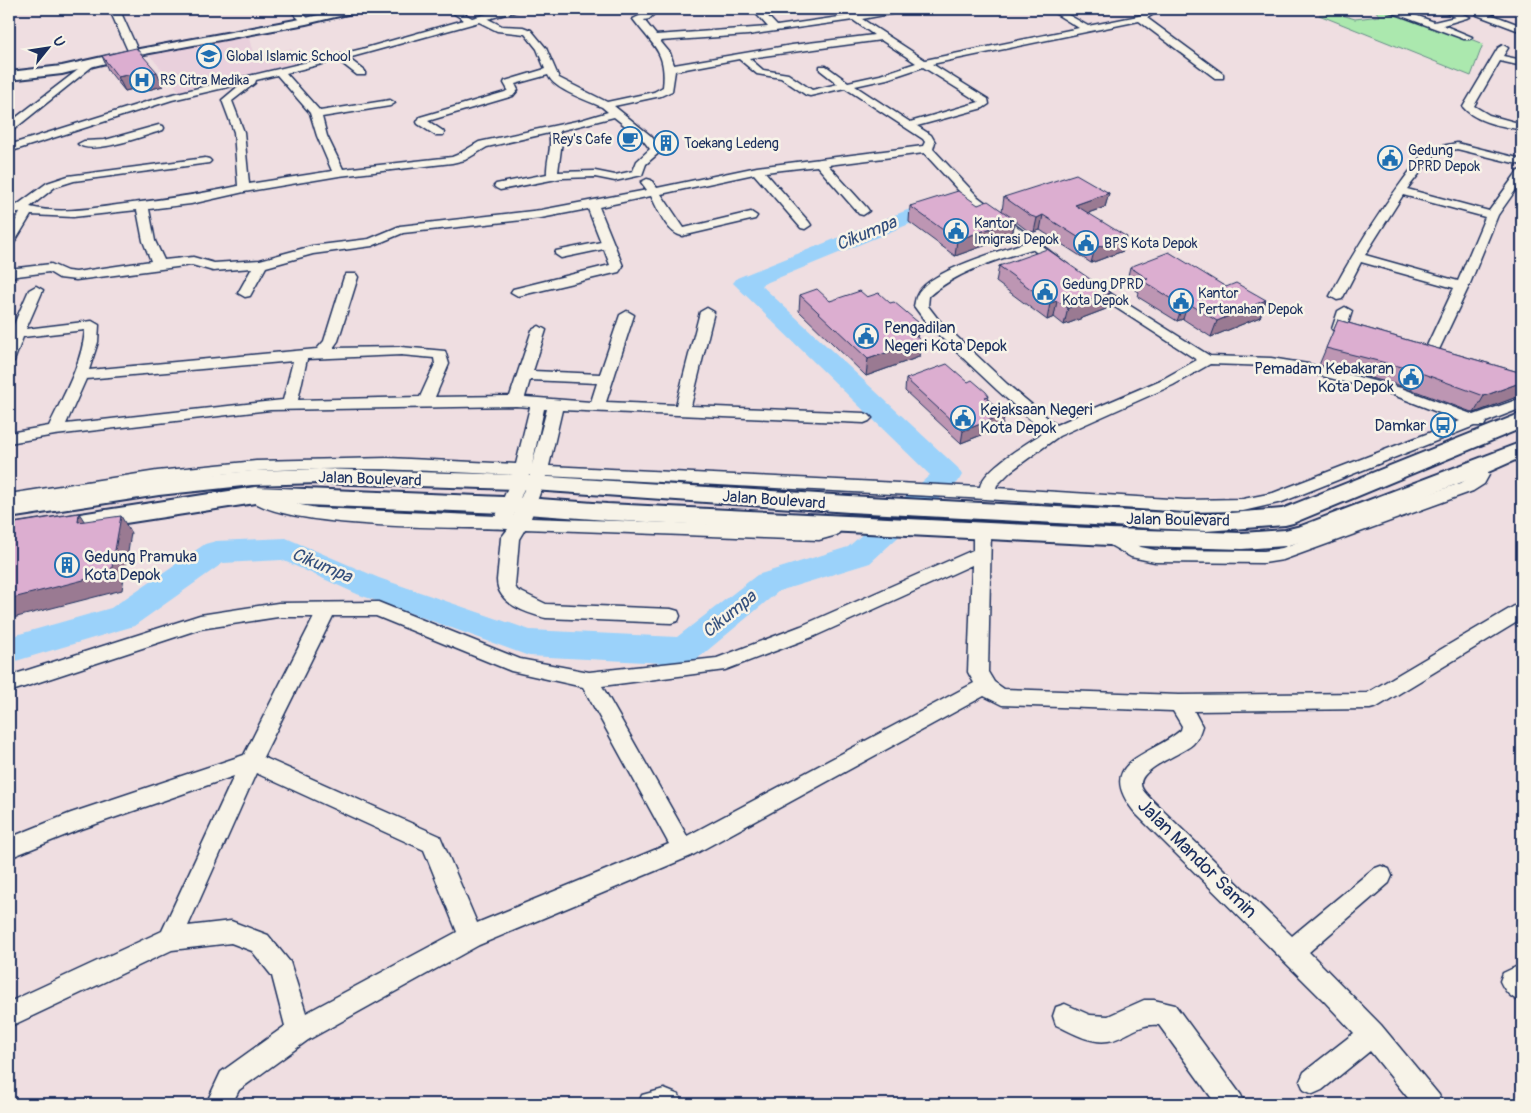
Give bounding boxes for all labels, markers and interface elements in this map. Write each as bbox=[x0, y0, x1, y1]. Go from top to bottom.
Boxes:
north arrow bbox=[22, 22, 72, 72]
text: U bbox=[49, 33, 69, 50]
school or university icon: Global Islamic School bbox=[196, 43, 222, 69]
place label: Global Islamic School bbox=[226, 48, 351, 65]
hospital icon: RS Citra Medika bbox=[129, 67, 155, 93]
place label: RS Citra Medika bbox=[160, 72, 249, 89]
cafe icon: Rey's Cafe bbox=[617, 126, 643, 152]
building icon: Toekang Ledeng bbox=[653, 130, 679, 156]
place label: Rey's Cafe bbox=[552, 131, 612, 148]
place label: Toekang Ledeng bbox=[684, 135, 779, 152]
place label: Gedung DPRD Depok bbox=[1408, 142, 1480, 175]
public building icon: Gedung DPRD Depok bbox=[1377, 145, 1403, 171]
water label: Cikumpa bbox=[833, 210, 901, 256]
place label: Kantor Imigrasi Depok bbox=[974, 215, 1059, 248]
public building icon: Kantor Imigrasi Depok bbox=[943, 218, 969, 244]
public building icon: BPS Kota Depok bbox=[1073, 230, 1099, 256]
place label: BPS Kota Depok bbox=[1104, 235, 1198, 252]
place label: Gedung DPRD Kota Depok bbox=[1062, 276, 1144, 309]
public building icon: Gedung DPRD Kota Depok bbox=[1032, 279, 1058, 305]
place label: Kantor Pertanahan Depok bbox=[1198, 285, 1303, 318]
public building icon: Kantor Pertanahan Depok bbox=[1168, 288, 1194, 314]
place label: Pengadilan Negeri Kota Depok bbox=[884, 318, 1007, 356]
public building icon: Pengadilan Negeri Kota Depok bbox=[853, 323, 879, 349]
place label: Pemadam Kebakaran Kota Depok bbox=[1254, 359, 1394, 397]
public building icon: Pemadam Kebakaran Kota Depok bbox=[1398, 364, 1424, 390]
place label: Kejaksaan Negeri Kota Depok bbox=[980, 400, 1093, 438]
public building icon: Kejaksaan Negeri Kota Depok bbox=[950, 405, 976, 431]
bus stop icon: Damkar bbox=[1430, 412, 1456, 438]
place label: Damkar bbox=[1374, 416, 1426, 436]
street label: Jalan Boulevard bbox=[318, 467, 422, 491]
street label: Jalan Boulevard bbox=[722, 486, 826, 514]
street label: Jalan Boulevard bbox=[1126, 509, 1230, 531]
water label: Cikumpa bbox=[288, 543, 357, 589]
place label: Gedung Pramuka Kota Depok bbox=[84, 547, 197, 585]
building icon: Gedung Pramuka Kota Depok bbox=[54, 552, 80, 578]
water label: Cikumpa bbox=[698, 585, 762, 643]
street label: Jalan Mandor Samin bbox=[1133, 794, 1262, 923]

